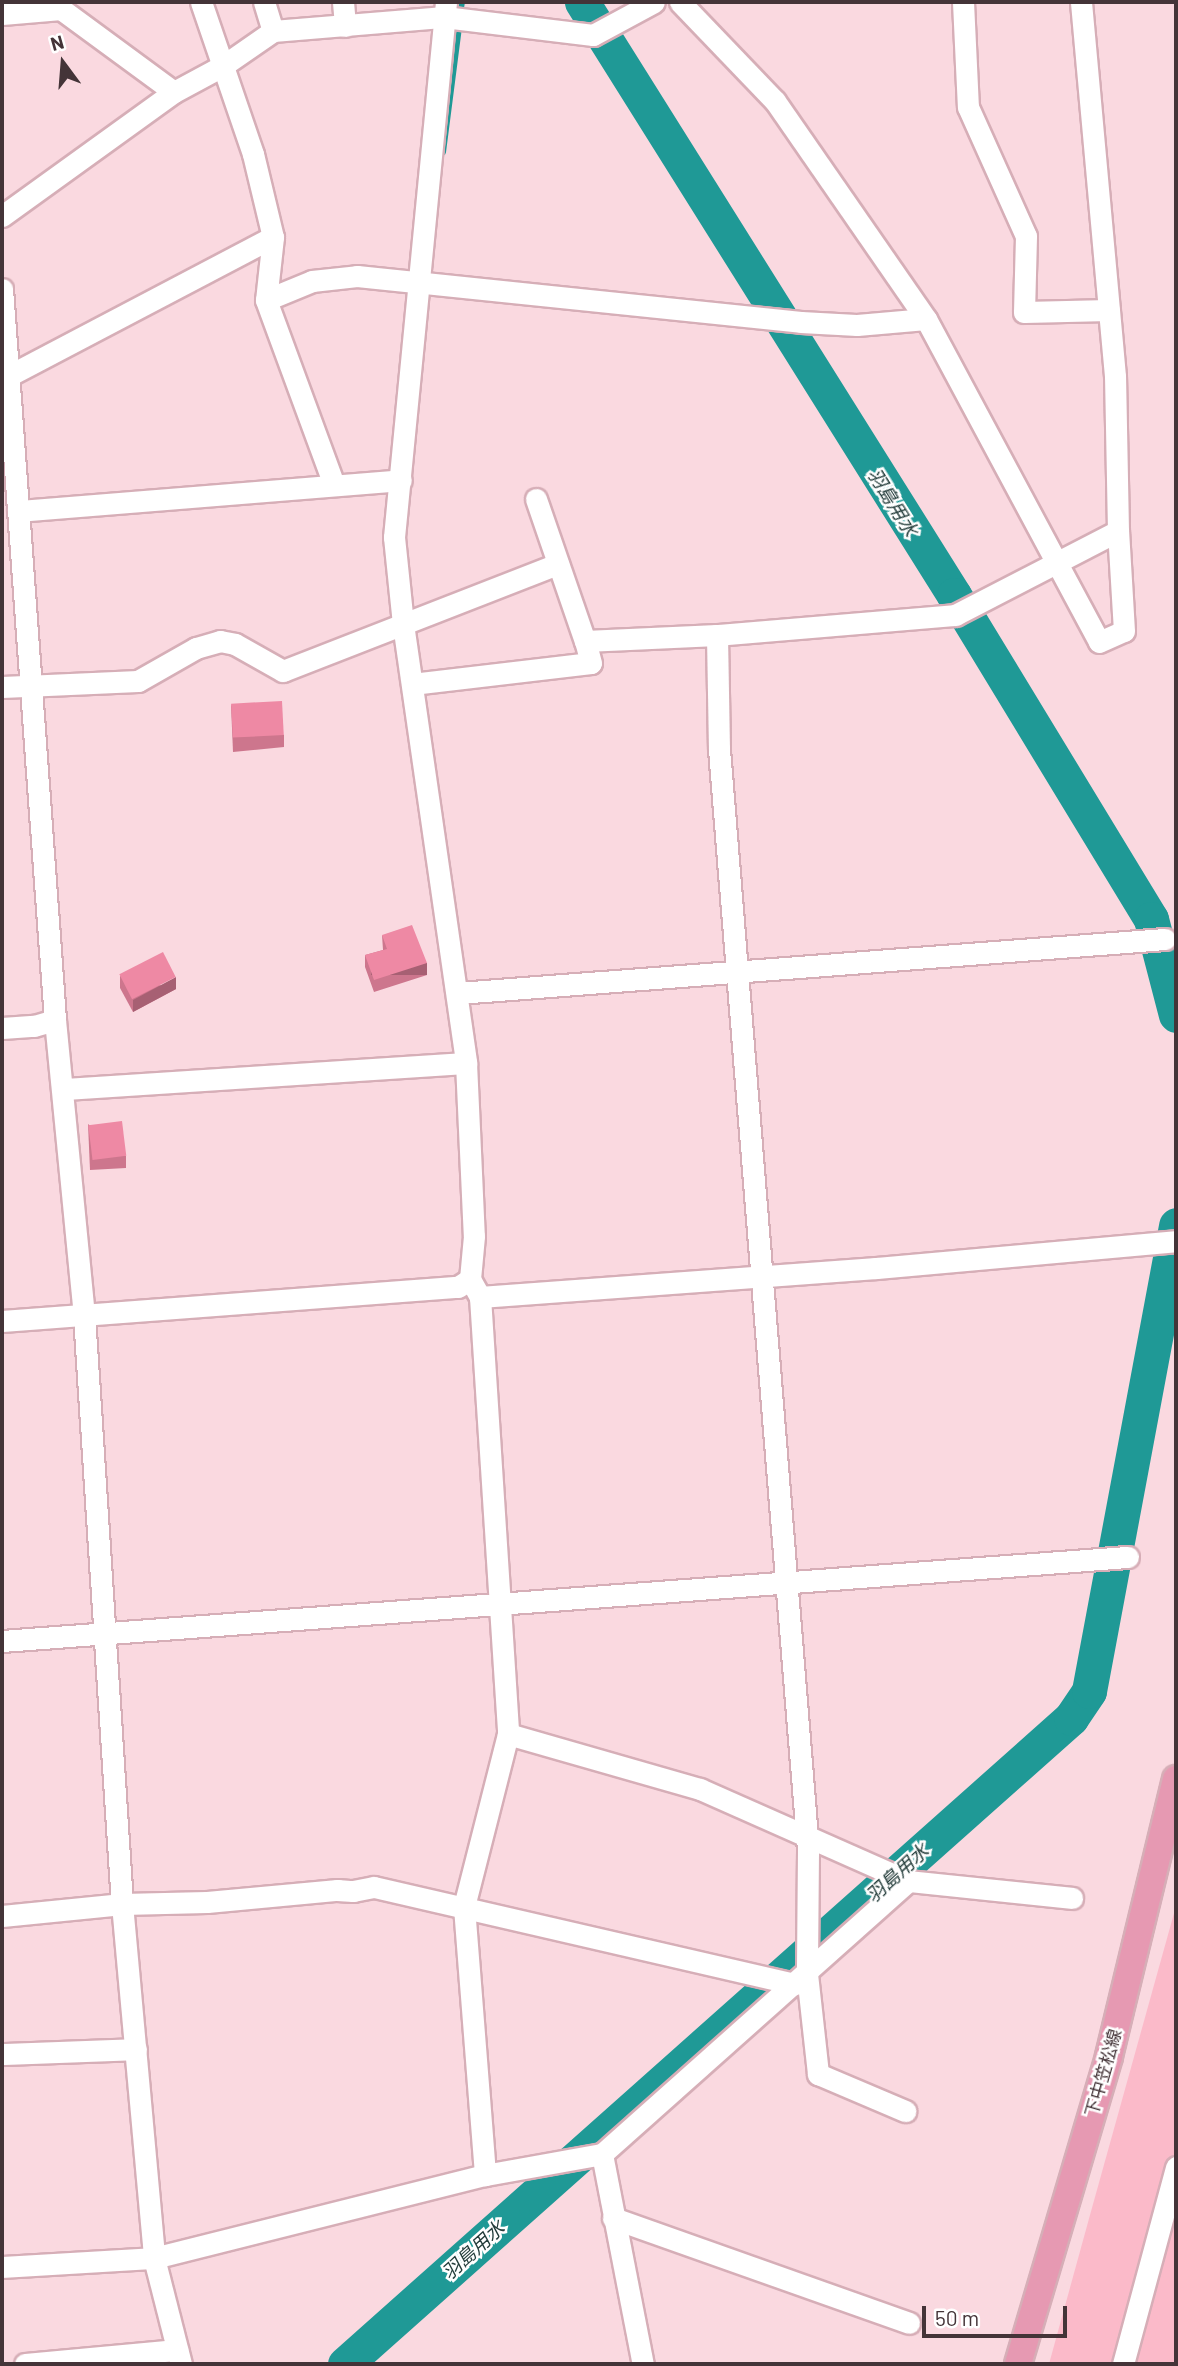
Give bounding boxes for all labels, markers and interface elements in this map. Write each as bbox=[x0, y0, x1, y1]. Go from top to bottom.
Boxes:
north arrow bbox=[28, 28, 98, 98]
text: N bbox=[48, 30, 66, 55]
water label: 羽島用水 bbox=[863, 464, 923, 540]
water label: 羽島用水 bbox=[861, 1839, 933, 1907]
street label: 下中笠松線 bbox=[1080, 2027, 1126, 2119]
water label: 羽島用水 bbox=[437, 2216, 509, 2284]
scale bar bbox=[926, 2292, 1071, 2336]
text: 50 m bbox=[935, 2305, 979, 2330]

